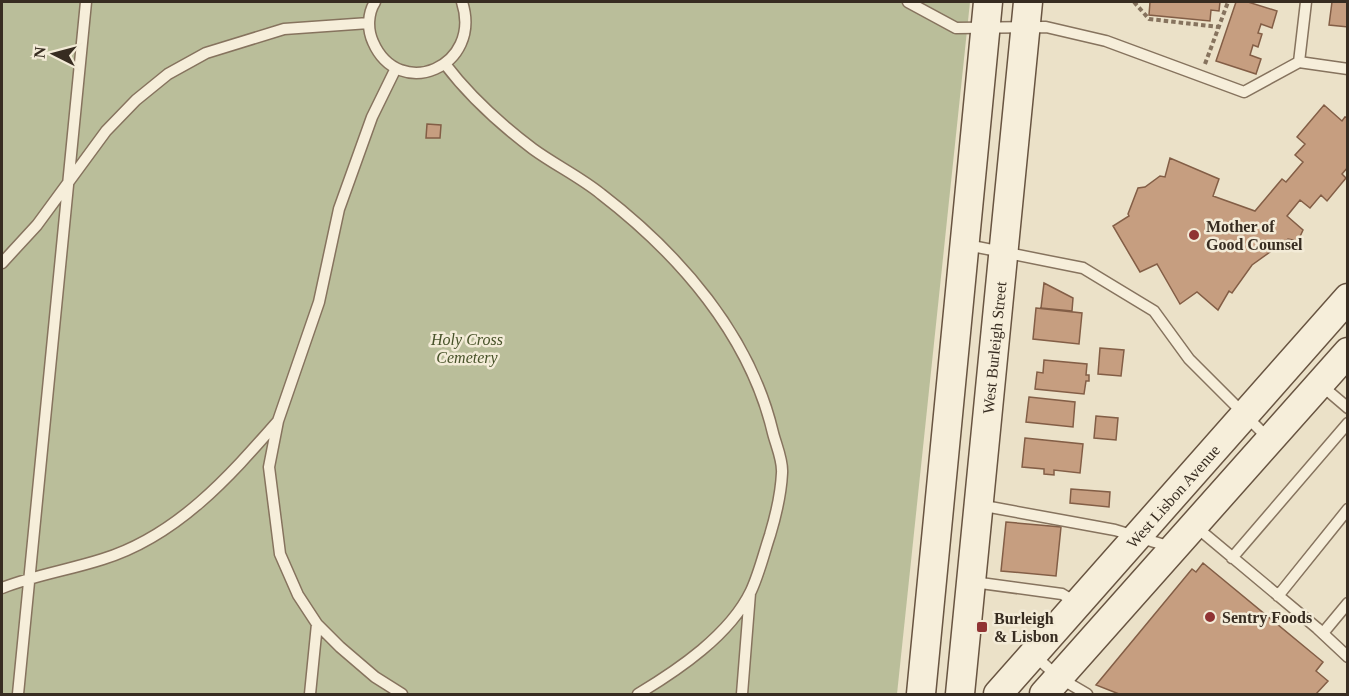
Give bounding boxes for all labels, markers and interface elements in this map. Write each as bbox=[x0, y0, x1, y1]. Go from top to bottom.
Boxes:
north arrow bbox=[24, 24, 84, 84]
text: N bbox=[31, 45, 49, 59]
place label: Mother of Good Counsel bbox=[1206, 218, 1303, 253]
marker: Mother of Good Counsel bbox=[1187, 228, 1201, 242]
street label: West Burleigh Street bbox=[980, 280, 1010, 415]
park label: Holy Cross Cemetery bbox=[430, 331, 503, 367]
street label: West Lisbon Avenue bbox=[1123, 442, 1223, 552]
place label: Sentry Foods bbox=[1222, 609, 1312, 627]
place label: Burleigh & Lisbon bbox=[994, 610, 1059, 645]
marker: Sentry Foods bbox=[1203, 610, 1217, 624]
marker: Burleigh & Lisbon bbox=[975, 620, 989, 634]

